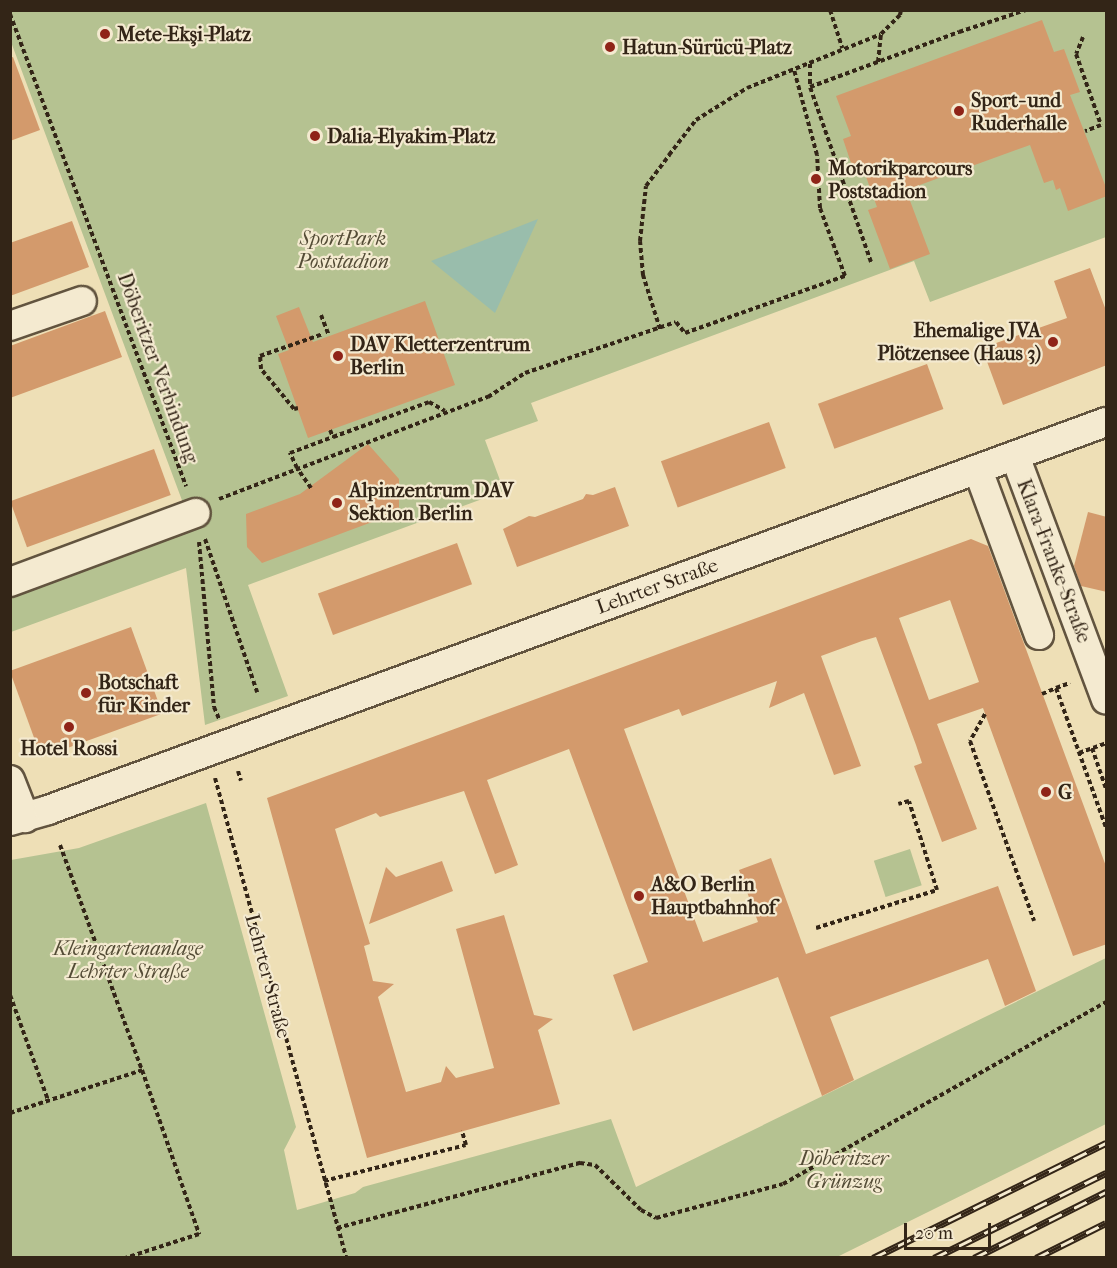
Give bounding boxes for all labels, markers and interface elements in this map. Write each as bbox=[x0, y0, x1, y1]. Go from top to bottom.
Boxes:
place label: Mete-Ekşi-Platz bbox=[117, 22, 251, 46]
marker: Mete-Ekşi-Platz bbox=[98, 27, 112, 41]
place label: Hatun-Sürücü-Platz bbox=[622, 35, 792, 59]
marker: Hatun-Sürücü-Platz bbox=[603, 40, 617, 54]
place label: Sport- und Ruderhalle bbox=[971, 88, 1067, 135]
marker: Sport- und Ruderhalle bbox=[952, 104, 966, 118]
place label: Dalia-Elyakim-Platz bbox=[327, 124, 495, 148]
marker: Dalia-Elyakim-Platz bbox=[308, 129, 322, 143]
place label: Motorikparcours Poststadion bbox=[828, 156, 972, 203]
marker: Motorikparcours Poststadion bbox=[809, 172, 823, 186]
park label: SportPark Poststadion bbox=[297, 226, 389, 273]
street label: Döberitzer Verbindung bbox=[112, 269, 204, 467]
place label: Ehemalige JVA Plötzensee (Haus 3) bbox=[877, 318, 1041, 365]
place label: DAV Kletterzentrum Berlin bbox=[350, 332, 530, 379]
marker: Ehemalige JVA Plötzensee (Haus 3) bbox=[1046, 335, 1060, 349]
marker: DAV Kletterzentrum Berlin bbox=[331, 349, 345, 363]
street label: Klara-Franke-Straße bbox=[1012, 476, 1096, 646]
place label: Alpinzentrum DAV Sektion Berlin bbox=[349, 479, 514, 526]
marker: Alpinzentrum DAV Sektion Berlin bbox=[330, 496, 344, 510]
street label: Lehrter Straße bbox=[593, 553, 721, 619]
place label: Botschaft für Kinder bbox=[98, 670, 190, 717]
marker: Botschaft für Kinder bbox=[79, 686, 93, 700]
marker: Hotel Rossi bbox=[62, 720, 76, 734]
place label: Hotel Rossi bbox=[20, 736, 118, 760]
place label: G bbox=[1058, 780, 1072, 804]
marker: G bbox=[1039, 785, 1053, 799]
place label: A&O Berlin Hauptbahnhof bbox=[651, 873, 776, 920]
marker: A&O Berlin Hauptbahnhof bbox=[632, 889, 646, 903]
street label: Lehrter Straße bbox=[240, 911, 296, 1041]
park label: Kleingartenanlage Lehrter Straße bbox=[53, 937, 203, 984]
park label: Döberitzer Grünzug bbox=[800, 1146, 888, 1193]
scale bar bbox=[907, 1211, 994, 1249]
text: 20 m bbox=[915, 1223, 953, 1244]

